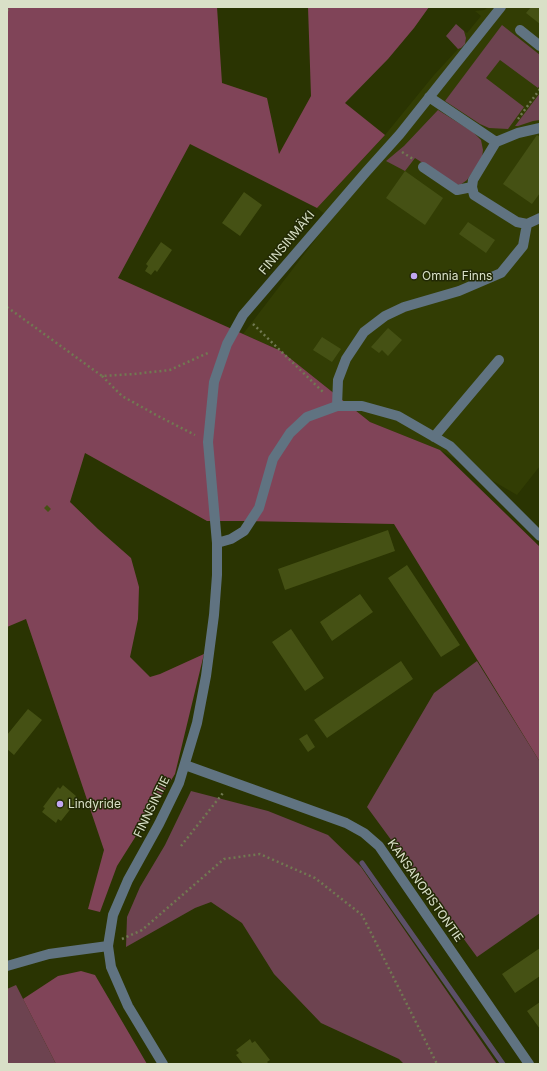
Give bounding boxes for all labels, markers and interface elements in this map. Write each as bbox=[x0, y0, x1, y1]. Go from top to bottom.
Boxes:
street label: FINNSINMÄKI bbox=[256, 208, 318, 278]
place label: Omnia Finns bbox=[422, 269, 492, 283]
marker: Omnia Finns bbox=[409, 271, 419, 281]
street label: FINNSINTIE bbox=[131, 774, 173, 840]
place label: Lindyride bbox=[68, 797, 121, 811]
marker: Lindyride bbox=[55, 799, 65, 809]
street label: KANSANOPISTONTIE bbox=[384, 837, 466, 945]

